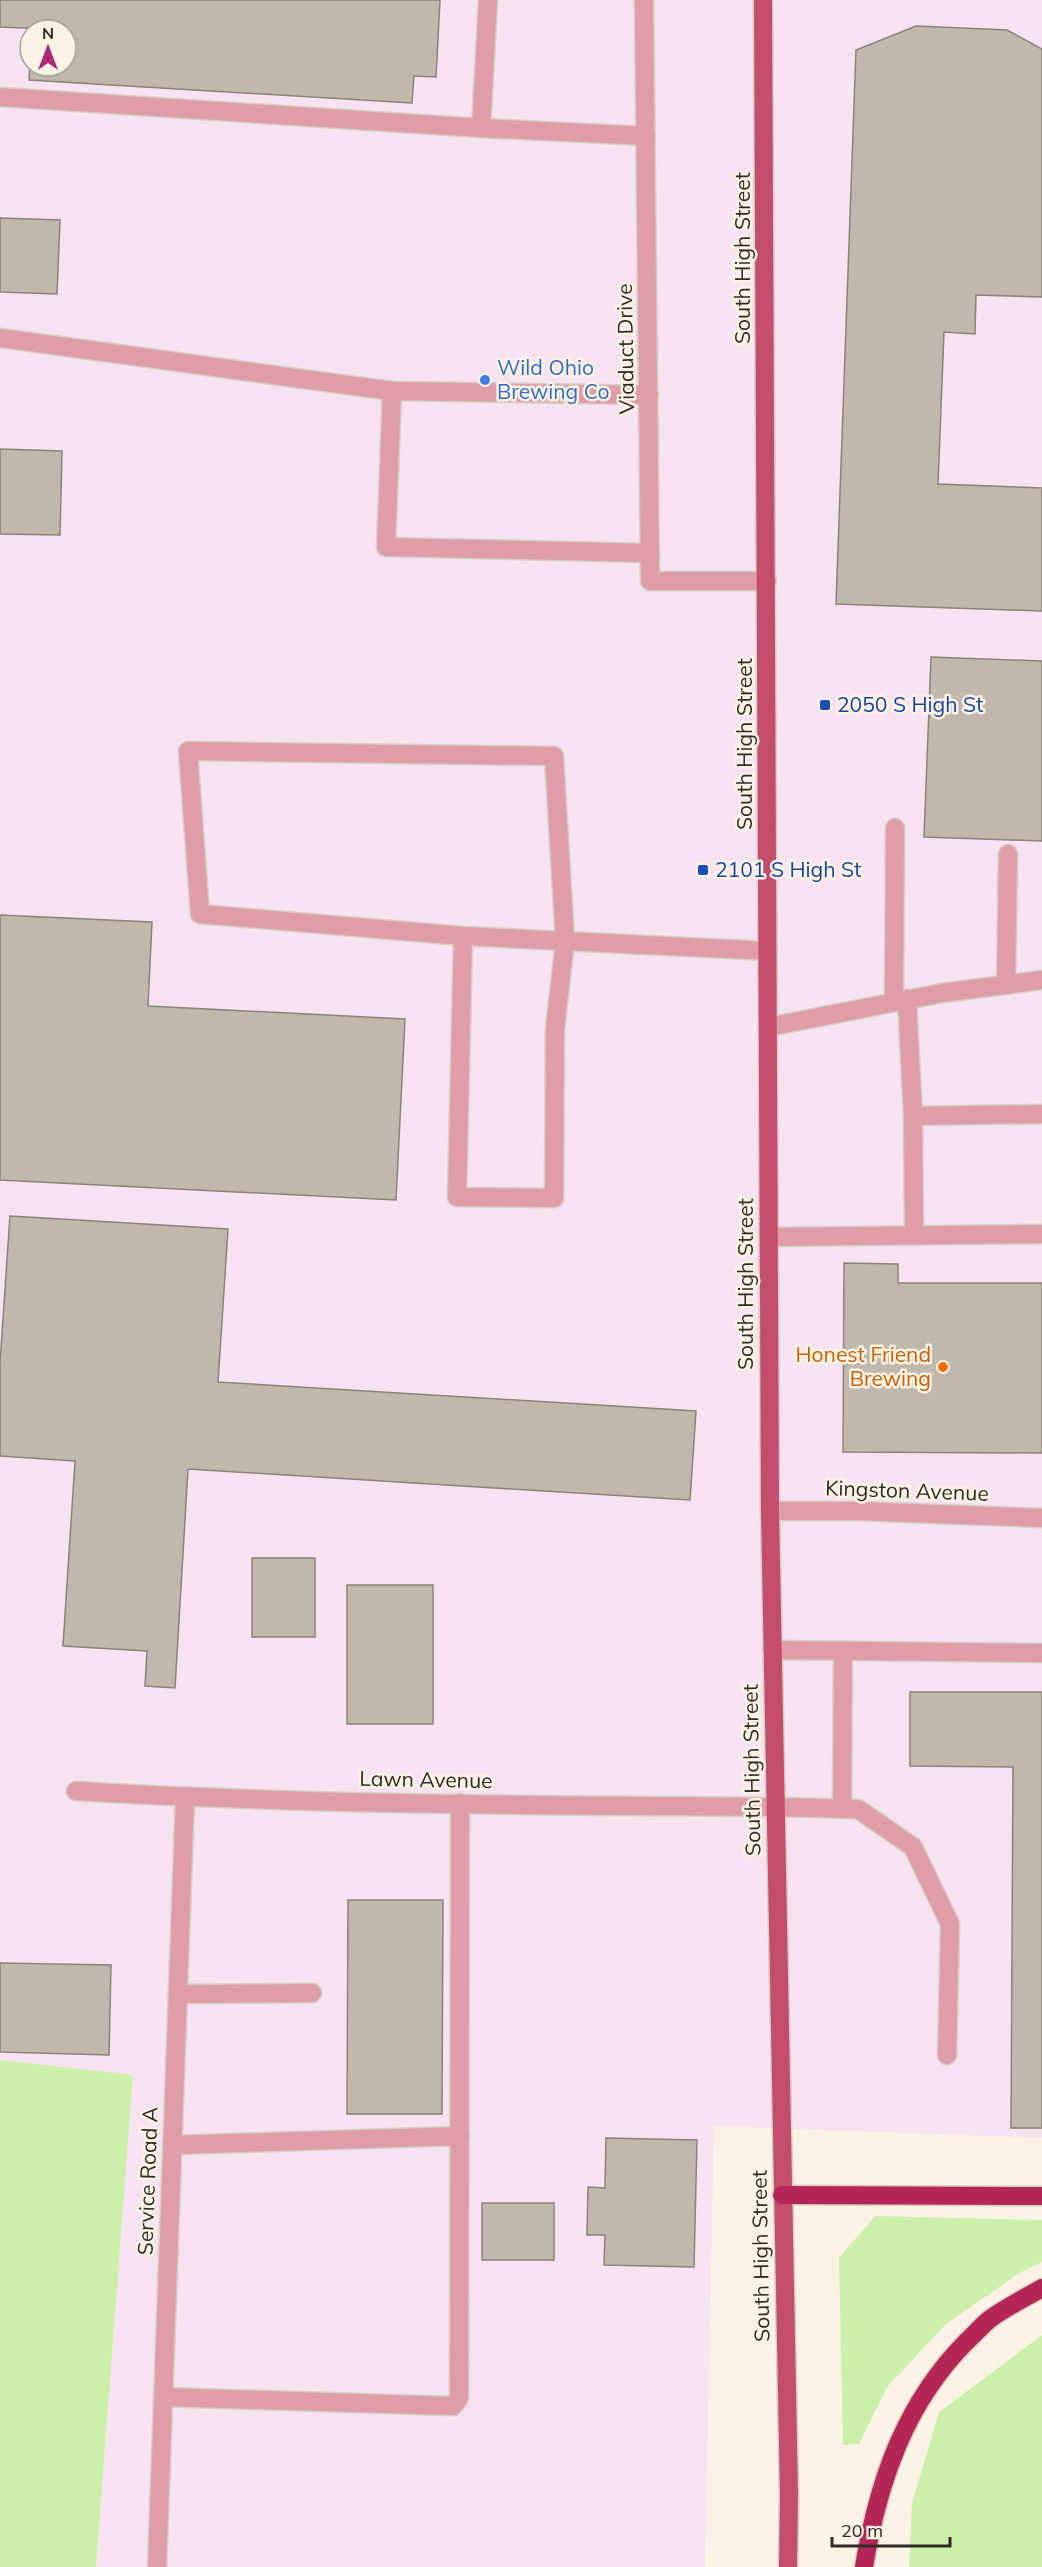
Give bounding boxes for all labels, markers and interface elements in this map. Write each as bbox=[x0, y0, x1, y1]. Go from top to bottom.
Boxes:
north arrow bbox=[18, 18, 78, 78]
text: N bbox=[42, 23, 54, 43]
street label: South High Street bbox=[729, 172, 755, 344]
street label: Viaduct Drive bbox=[611, 283, 639, 415]
place label: Wild Ohio Brewing Co bbox=[497, 354, 609, 404]
marker: Wild Ohio Brewing Co bbox=[478, 373, 492, 387]
street label: South High Street bbox=[731, 658, 757, 830]
place label: 2050 S High St bbox=[837, 691, 983, 717]
marker: 2050 S High St bbox=[818, 698, 832, 712]
place label: 2101 S High St bbox=[715, 856, 861, 882]
marker: 2101 S High St bbox=[696, 863, 710, 877]
street label: South High Street bbox=[732, 1198, 758, 1370]
place label: Honest Friend Brewing bbox=[796, 1341, 931, 1391]
marker: Honest Friend Brewing bbox=[936, 1360, 950, 1374]
street label: Kingston Avenue bbox=[825, 1474, 989, 1506]
street label: South High Street bbox=[737, 1684, 765, 1856]
street label: Lawn Avenue bbox=[359, 1765, 493, 1793]
street label: Service Road A bbox=[131, 2106, 163, 2256]
street label: South High Street bbox=[746, 2170, 774, 2342]
scale bar bbox=[832, 2510, 950, 2548]
text: 20 m bbox=[841, 2519, 883, 2542]

